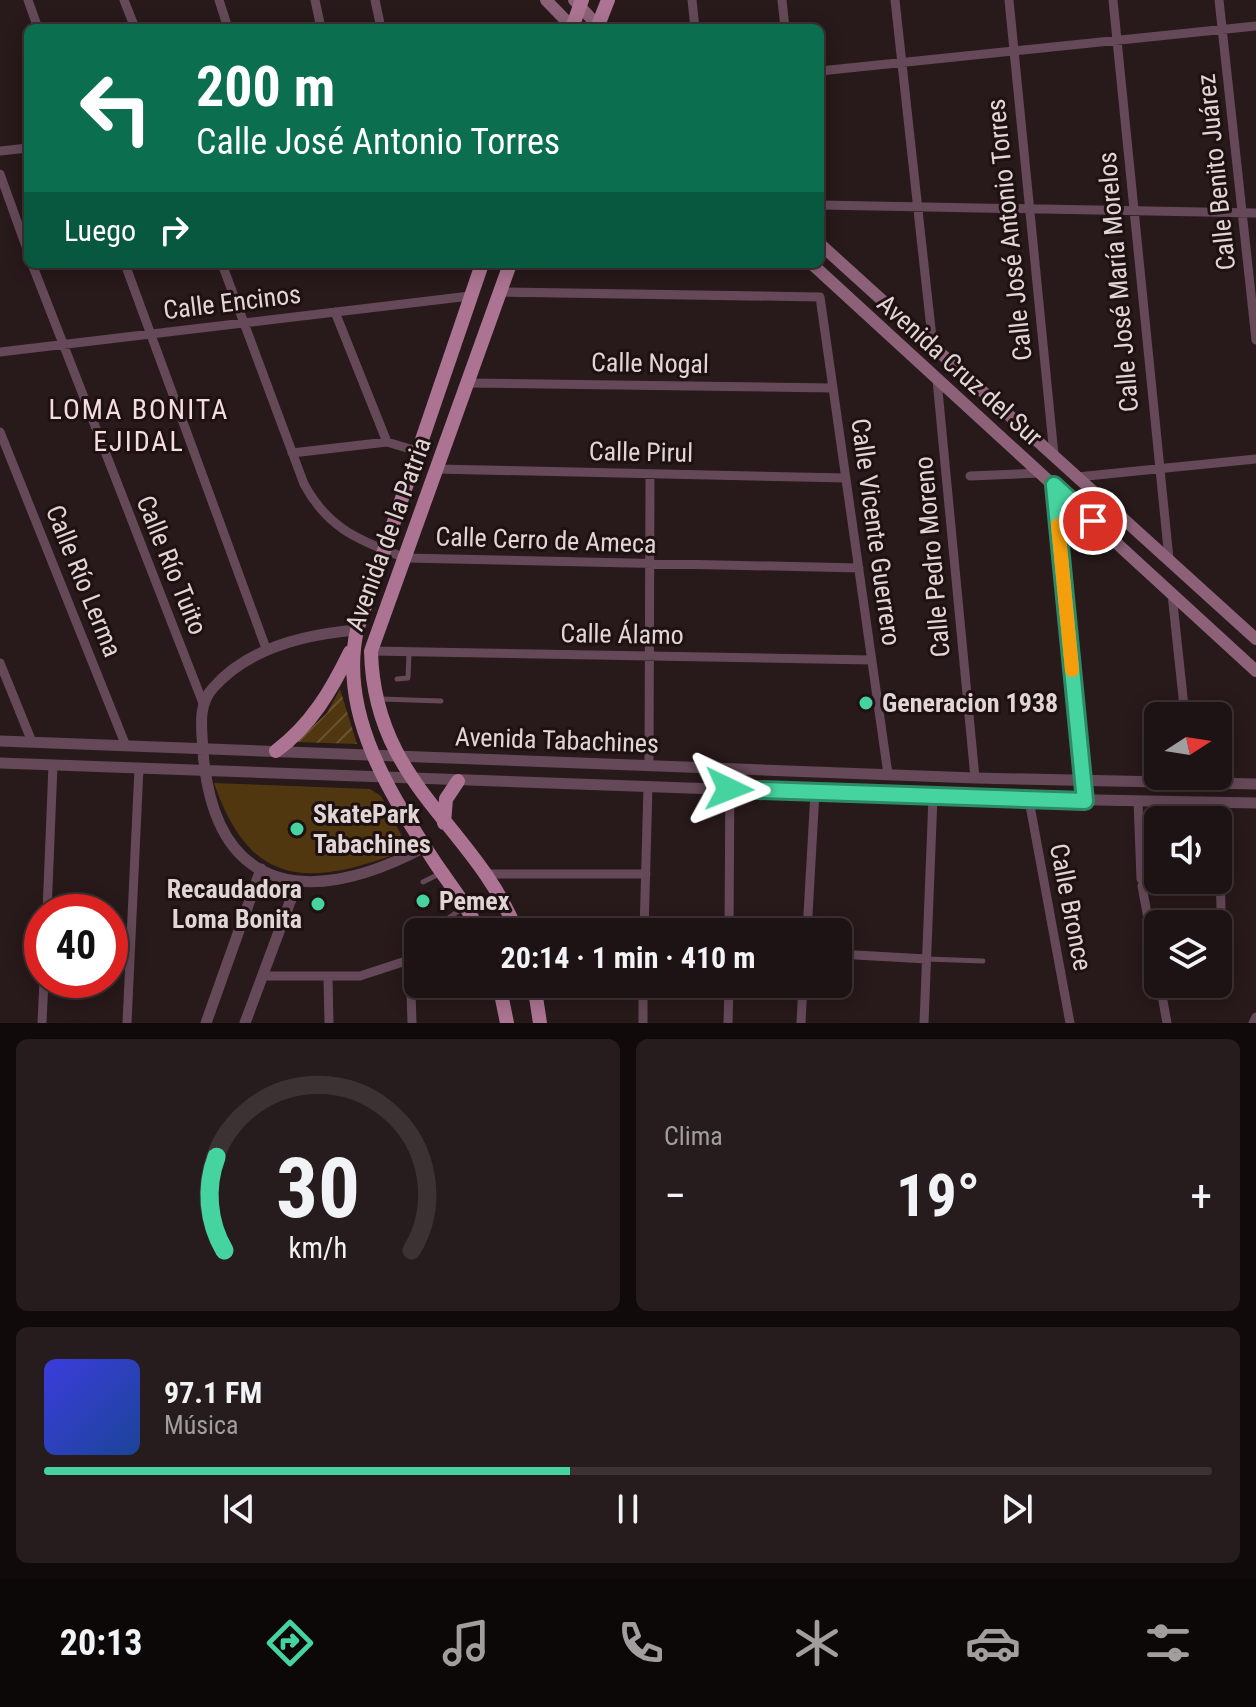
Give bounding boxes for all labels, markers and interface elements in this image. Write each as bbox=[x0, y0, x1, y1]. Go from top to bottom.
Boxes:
text: 200 m bbox=[196, 54, 335, 120]
icon: left bbox=[64, 56, 168, 160]
street label: Calle Benito Juárez bbox=[1191, 72, 1241, 272]
street label: Calle José Antonio Torres bbox=[980, 98, 1038, 362]
text: Calle José Antonio Torres bbox=[196, 121, 560, 163]
street label: Calle José María Morelos bbox=[1092, 151, 1144, 413]
icon: right bbox=[152, 208, 196, 252]
text: Luego bbox=[64, 213, 136, 248]
street label: Calle Encinos bbox=[162, 279, 302, 325]
street label: Avenida Cruz del Sur bbox=[872, 288, 1048, 452]
street label: Calle Nogal bbox=[591, 347, 709, 379]
district label: LOMA BONITA EJIDAL bbox=[49, 393, 229, 458]
street label: Calle Vicente Guerrero bbox=[845, 416, 907, 648]
street label: Avenida de la Patria bbox=[339, 433, 437, 635]
street label: Calle Pirul bbox=[589, 436, 693, 468]
street label: Calle Pedro Moreno bbox=[908, 455, 956, 659]
pin bbox=[1059, 487, 1127, 555]
street label: Calle Río Tuito bbox=[131, 491, 213, 639]
icon: arrive bbox=[1071, 499, 1115, 543]
street label: Calle Río Lerma bbox=[40, 501, 128, 661]
street label: Calle Cerro de Ameca bbox=[435, 521, 657, 559]
street label: Calle Álamo bbox=[560, 618, 684, 650]
place label: Generacion 1938 bbox=[882, 688, 1058, 718]
marker: Generacion 1938 bbox=[857, 694, 875, 712]
north arrow bbox=[1144, 702, 1232, 790]
map controls bbox=[1144, 702, 1232, 998]
street label: Avenida Tabachines bbox=[455, 721, 659, 759]
position arrow bbox=[687, 747, 771, 831]
place label: SkatePark Tabachines bbox=[313, 799, 431, 859]
button: sound bbox=[1144, 806, 1232, 894]
marker: SkatePark Tabachines bbox=[288, 820, 306, 838]
street label: Calle Bronce bbox=[1044, 841, 1098, 973]
place label: Recaudadora Loma Bonita bbox=[167, 874, 302, 934]
place label: Pemex bbox=[439, 886, 510, 916]
marker: Pemex bbox=[414, 892, 432, 910]
speed limit sign: 40 bbox=[24, 894, 128, 998]
marker: Recaudadora Loma Bonita bbox=[309, 895, 327, 913]
button: layers bbox=[1144, 910, 1232, 998]
text: 20:14 · 1 min · 410 m bbox=[501, 940, 755, 975]
text: Clima bbox=[664, 1121, 723, 1151]
text: 30 bbox=[276, 1140, 360, 1237]
text: 19° bbox=[896, 1160, 980, 1231]
text: − bbox=[664, 1170, 686, 1222]
text: + bbox=[1190, 1170, 1212, 1222]
text: km/h bbox=[289, 1231, 347, 1265]
text: 97.1 FM bbox=[164, 1375, 262, 1410]
text: Música bbox=[164, 1410, 239, 1440]
icon: previous bbox=[217, 1487, 261, 1531]
icon: pause bbox=[606, 1487, 650, 1531]
icon: next bbox=[995, 1487, 1039, 1531]
icon: directions bbox=[262, 1615, 318, 1671]
icon: music bbox=[438, 1615, 494, 1671]
icon: phone bbox=[613, 1615, 669, 1671]
icon: climate bbox=[789, 1615, 845, 1671]
icon: car bbox=[965, 1615, 1021, 1671]
icon: filters bbox=[1140, 1615, 1196, 1671]
text: 20:13 bbox=[60, 1622, 142, 1664]

